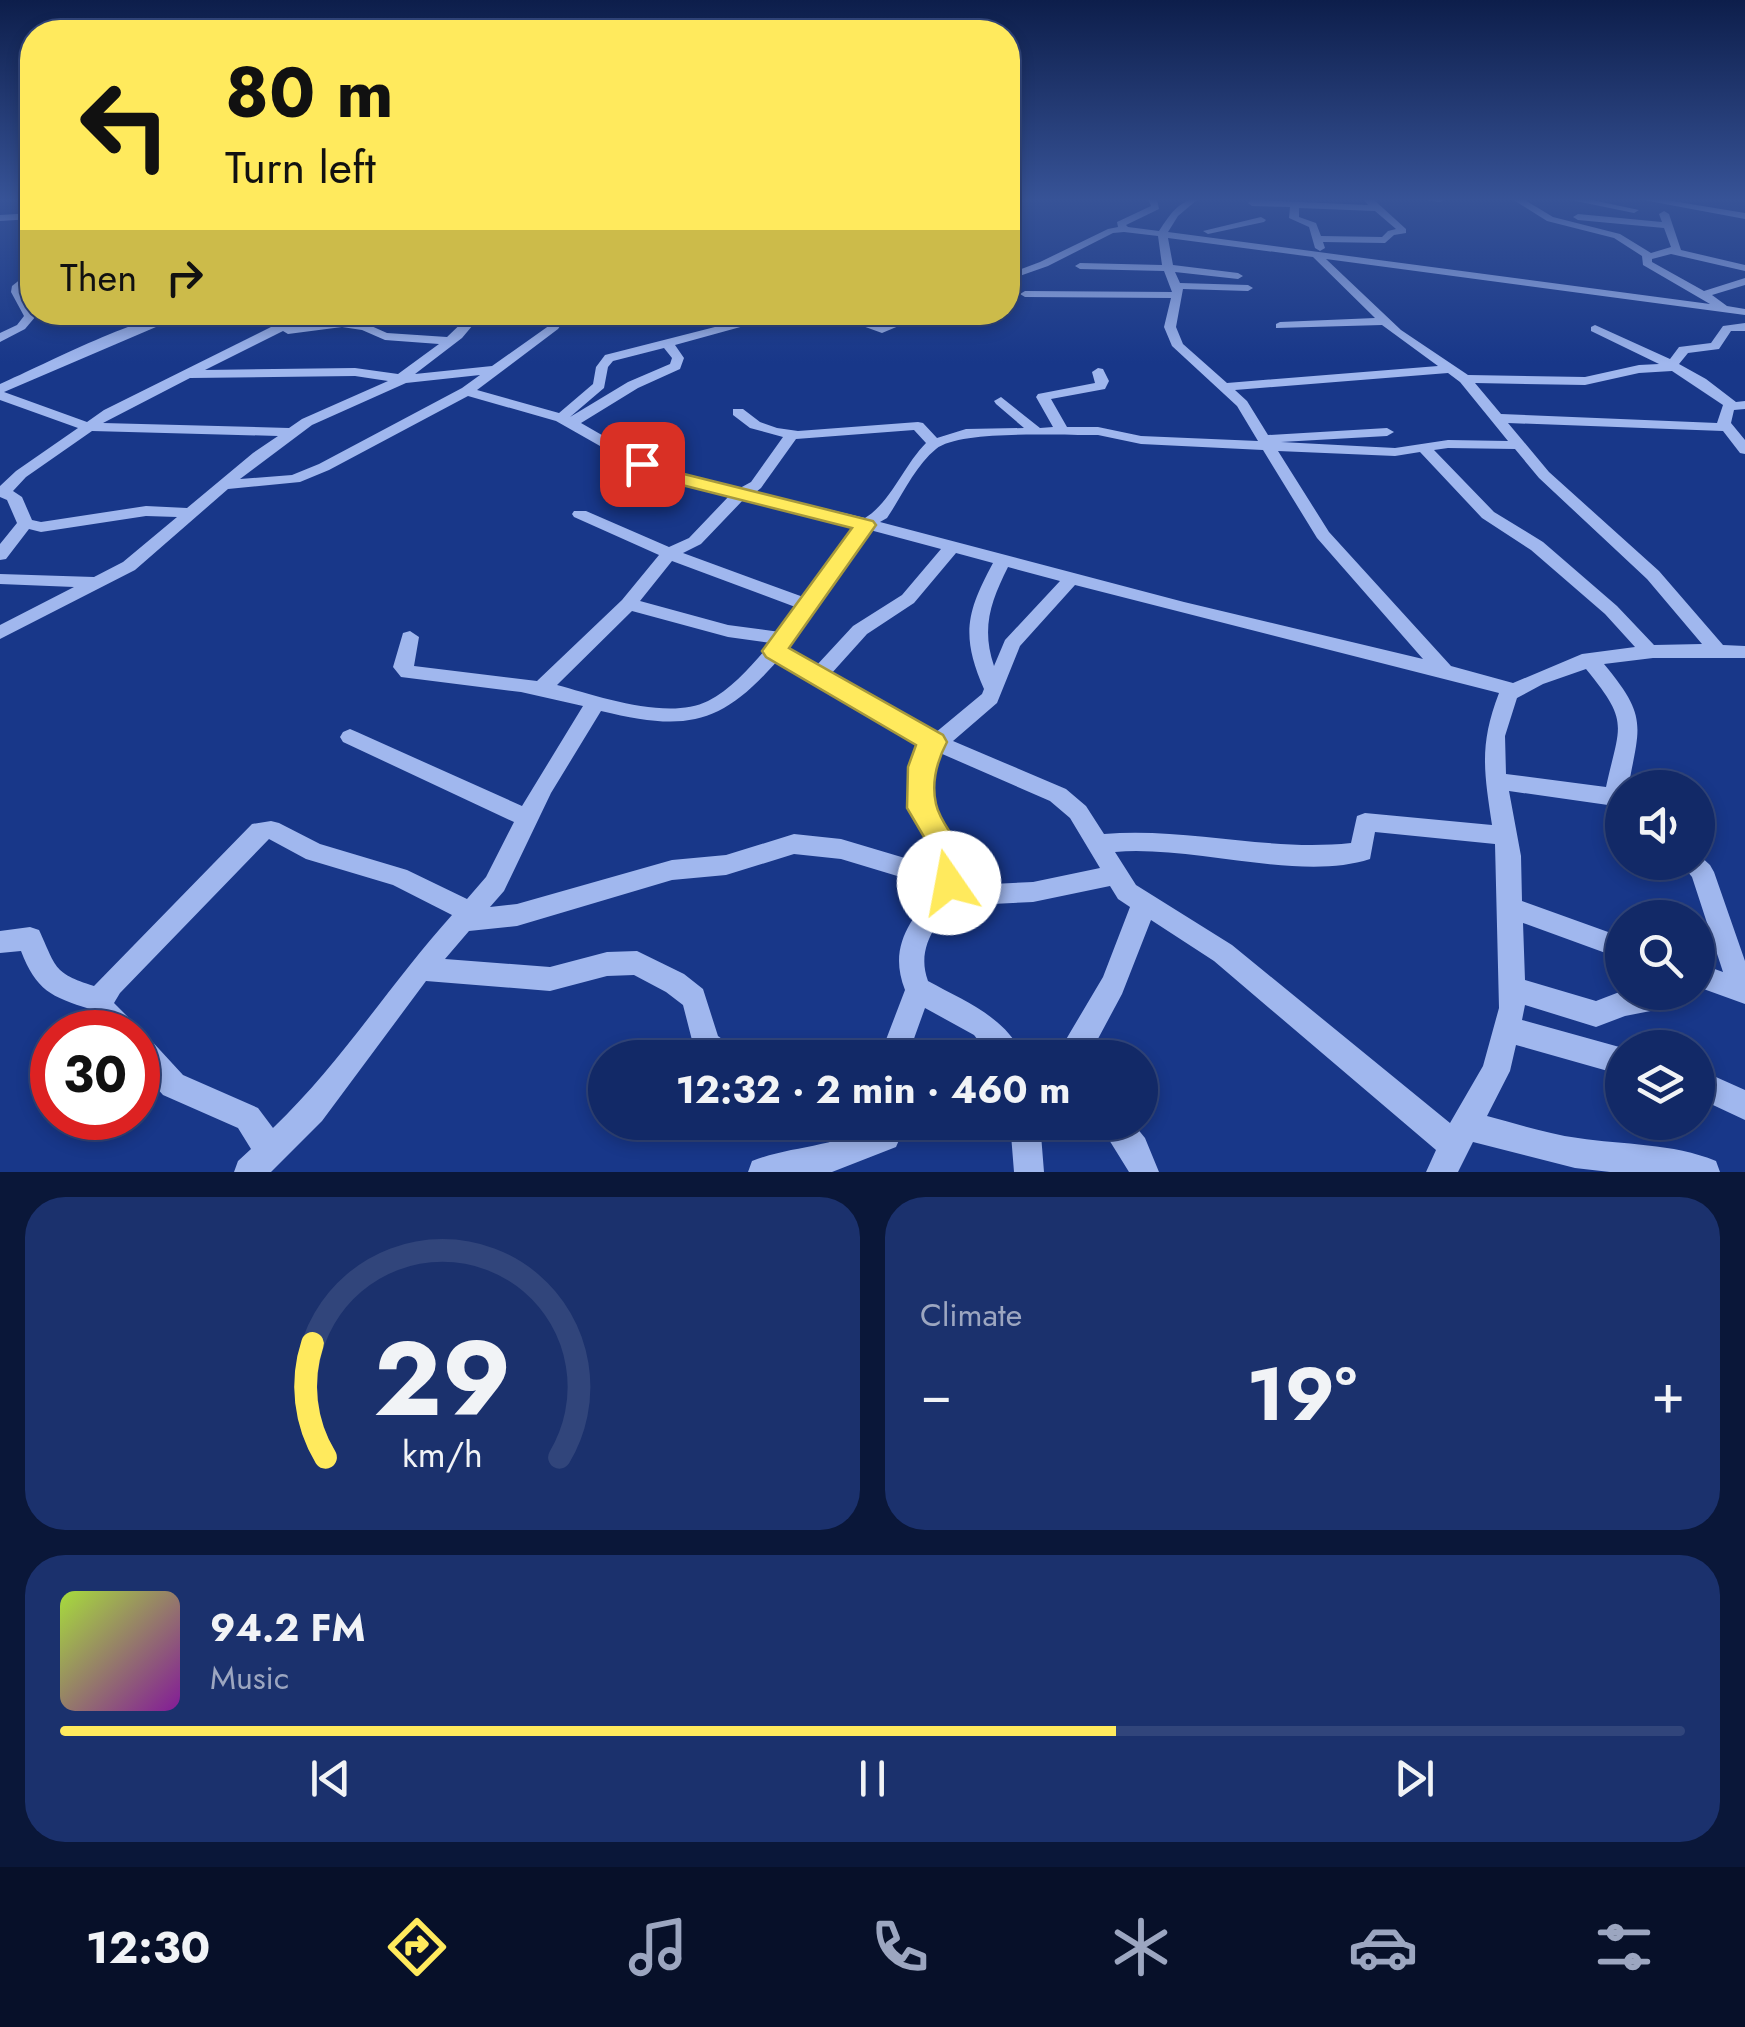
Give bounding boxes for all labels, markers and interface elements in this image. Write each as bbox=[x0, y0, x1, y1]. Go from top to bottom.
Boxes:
text: 80 m bbox=[225, 42, 394, 143]
icon: left bbox=[60, 60, 190, 190]
text: Turn left bbox=[225, 135, 376, 200]
text: Then bbox=[60, 250, 137, 305]
icon: right bbox=[157, 250, 212, 305]
pin bbox=[600, 422, 685, 507]
icon: arrive bbox=[615, 437, 670, 492]
map controls bbox=[1605, 770, 1715, 1140]
button: sound bbox=[1605, 770, 1715, 880]
position arrow bbox=[897, 831, 1001, 935]
button: search bbox=[1605, 900, 1715, 1010]
speed limit sign: 30 bbox=[30, 1010, 160, 1140]
button: layers bbox=[1605, 1030, 1715, 1140]
text: 12:32 · 2 min · 460 m bbox=[676, 1062, 1070, 1117]
text: Climate bbox=[920, 1292, 1022, 1338]
text: 29 bbox=[374, 1304, 511, 1454]
text: 19° bbox=[1246, 1340, 1357, 1448]
text: − bbox=[920, 1354, 952, 1434]
text: + bbox=[1651, 1354, 1685, 1434]
text: km/h bbox=[402, 1429, 483, 1480]
text: 94.2 FM bbox=[210, 1600, 365, 1655]
text: Music bbox=[210, 1655, 289, 1701]
icon: previous bbox=[303, 1751, 358, 1806]
icon: pause bbox=[845, 1751, 900, 1806]
icon: next bbox=[1387, 1751, 1442, 1806]
icon: directions bbox=[382, 1912, 452, 1982]
icon: music bbox=[623, 1912, 693, 1982]
icon: phone bbox=[865, 1912, 935, 1982]
icon: climate bbox=[1106, 1912, 1176, 1982]
icon: car bbox=[1348, 1912, 1418, 1982]
icon: filters bbox=[1589, 1912, 1659, 1982]
text: 12:30 bbox=[86, 1915, 210, 1980]

